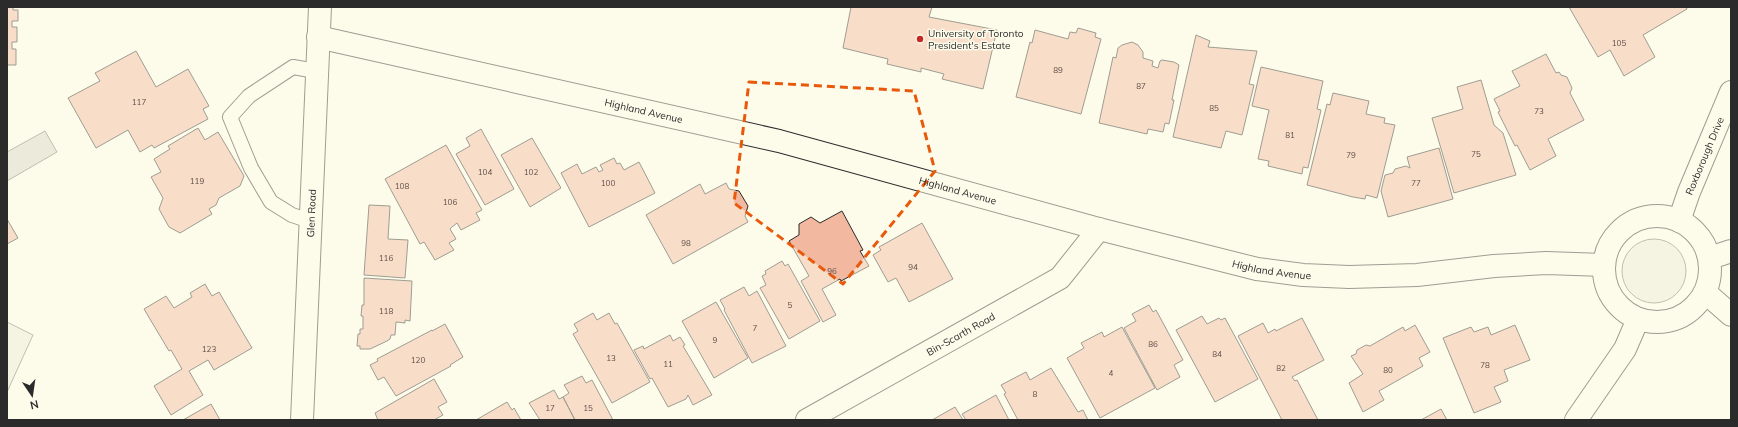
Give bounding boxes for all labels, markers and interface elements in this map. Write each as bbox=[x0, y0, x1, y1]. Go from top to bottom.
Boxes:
place label: University of Toronto President's Estate bbox=[928, 27, 1024, 52]
marker: University of Toronto President's Estate bbox=[915, 34, 925, 44]
house number: 105 bbox=[1612, 38, 1626, 48]
house number: 89 bbox=[1053, 65, 1063, 75]
house number: 87 bbox=[1136, 81, 1146, 91]
street label: Highland Avenue bbox=[603, 95, 684, 126]
house number: 117 bbox=[132, 97, 146, 107]
house number: 85 bbox=[1209, 103, 1219, 113]
house number: 73 bbox=[1534, 106, 1544, 116]
street label: Roxborough Drive bbox=[1682, 115, 1726, 197]
house number: 81 bbox=[1285, 130, 1295, 140]
house number: 75 bbox=[1471, 149, 1481, 159]
house number: 79 bbox=[1346, 150, 1356, 160]
house number: 104 bbox=[478, 167, 492, 177]
house number: 102 bbox=[524, 167, 538, 177]
street label: Highland Avenue bbox=[918, 173, 998, 207]
house number: 119 bbox=[190, 176, 204, 186]
house number: 100 bbox=[601, 178, 615, 188]
house number: 77 bbox=[1411, 178, 1421, 188]
house number: 108 bbox=[395, 181, 409, 191]
street label: Glen Road bbox=[303, 189, 319, 238]
house number: 106 bbox=[443, 197, 457, 207]
house number: 98 bbox=[681, 238, 691, 248]
house number: 116 bbox=[379, 253, 393, 263]
street label: Highland Avenue bbox=[1231, 256, 1311, 282]
house number: 94 bbox=[908, 262, 918, 272]
house number: 96 bbox=[827, 266, 837, 276]
house number: 5 bbox=[788, 300, 793, 310]
house number: 118 bbox=[379, 306, 393, 316]
street label: Bin-Scarth Road bbox=[924, 309, 997, 358]
house number: 7 bbox=[753, 323, 758, 333]
house number: 9 bbox=[713, 335, 718, 345]
house number: 86 bbox=[1148, 339, 1158, 349]
house number: 123 bbox=[202, 344, 216, 354]
house number: 84 bbox=[1212, 349, 1222, 359]
house number: 13 bbox=[606, 353, 616, 363]
house number: 120 bbox=[411, 355, 425, 365]
house number: 11 bbox=[663, 359, 673, 369]
house number: 78 bbox=[1480, 360, 1490, 370]
house number: 82 bbox=[1276, 363, 1286, 373]
house number: 80 bbox=[1383, 365, 1393, 375]
house number: 4 bbox=[1109, 368, 1114, 378]
north arrow bbox=[12, 375, 52, 415]
house number: 8 bbox=[1033, 389, 1038, 399]
text: N bbox=[29, 397, 40, 412]
house number: 17 bbox=[545, 403, 555, 413]
house number: 15 bbox=[583, 403, 593, 413]

